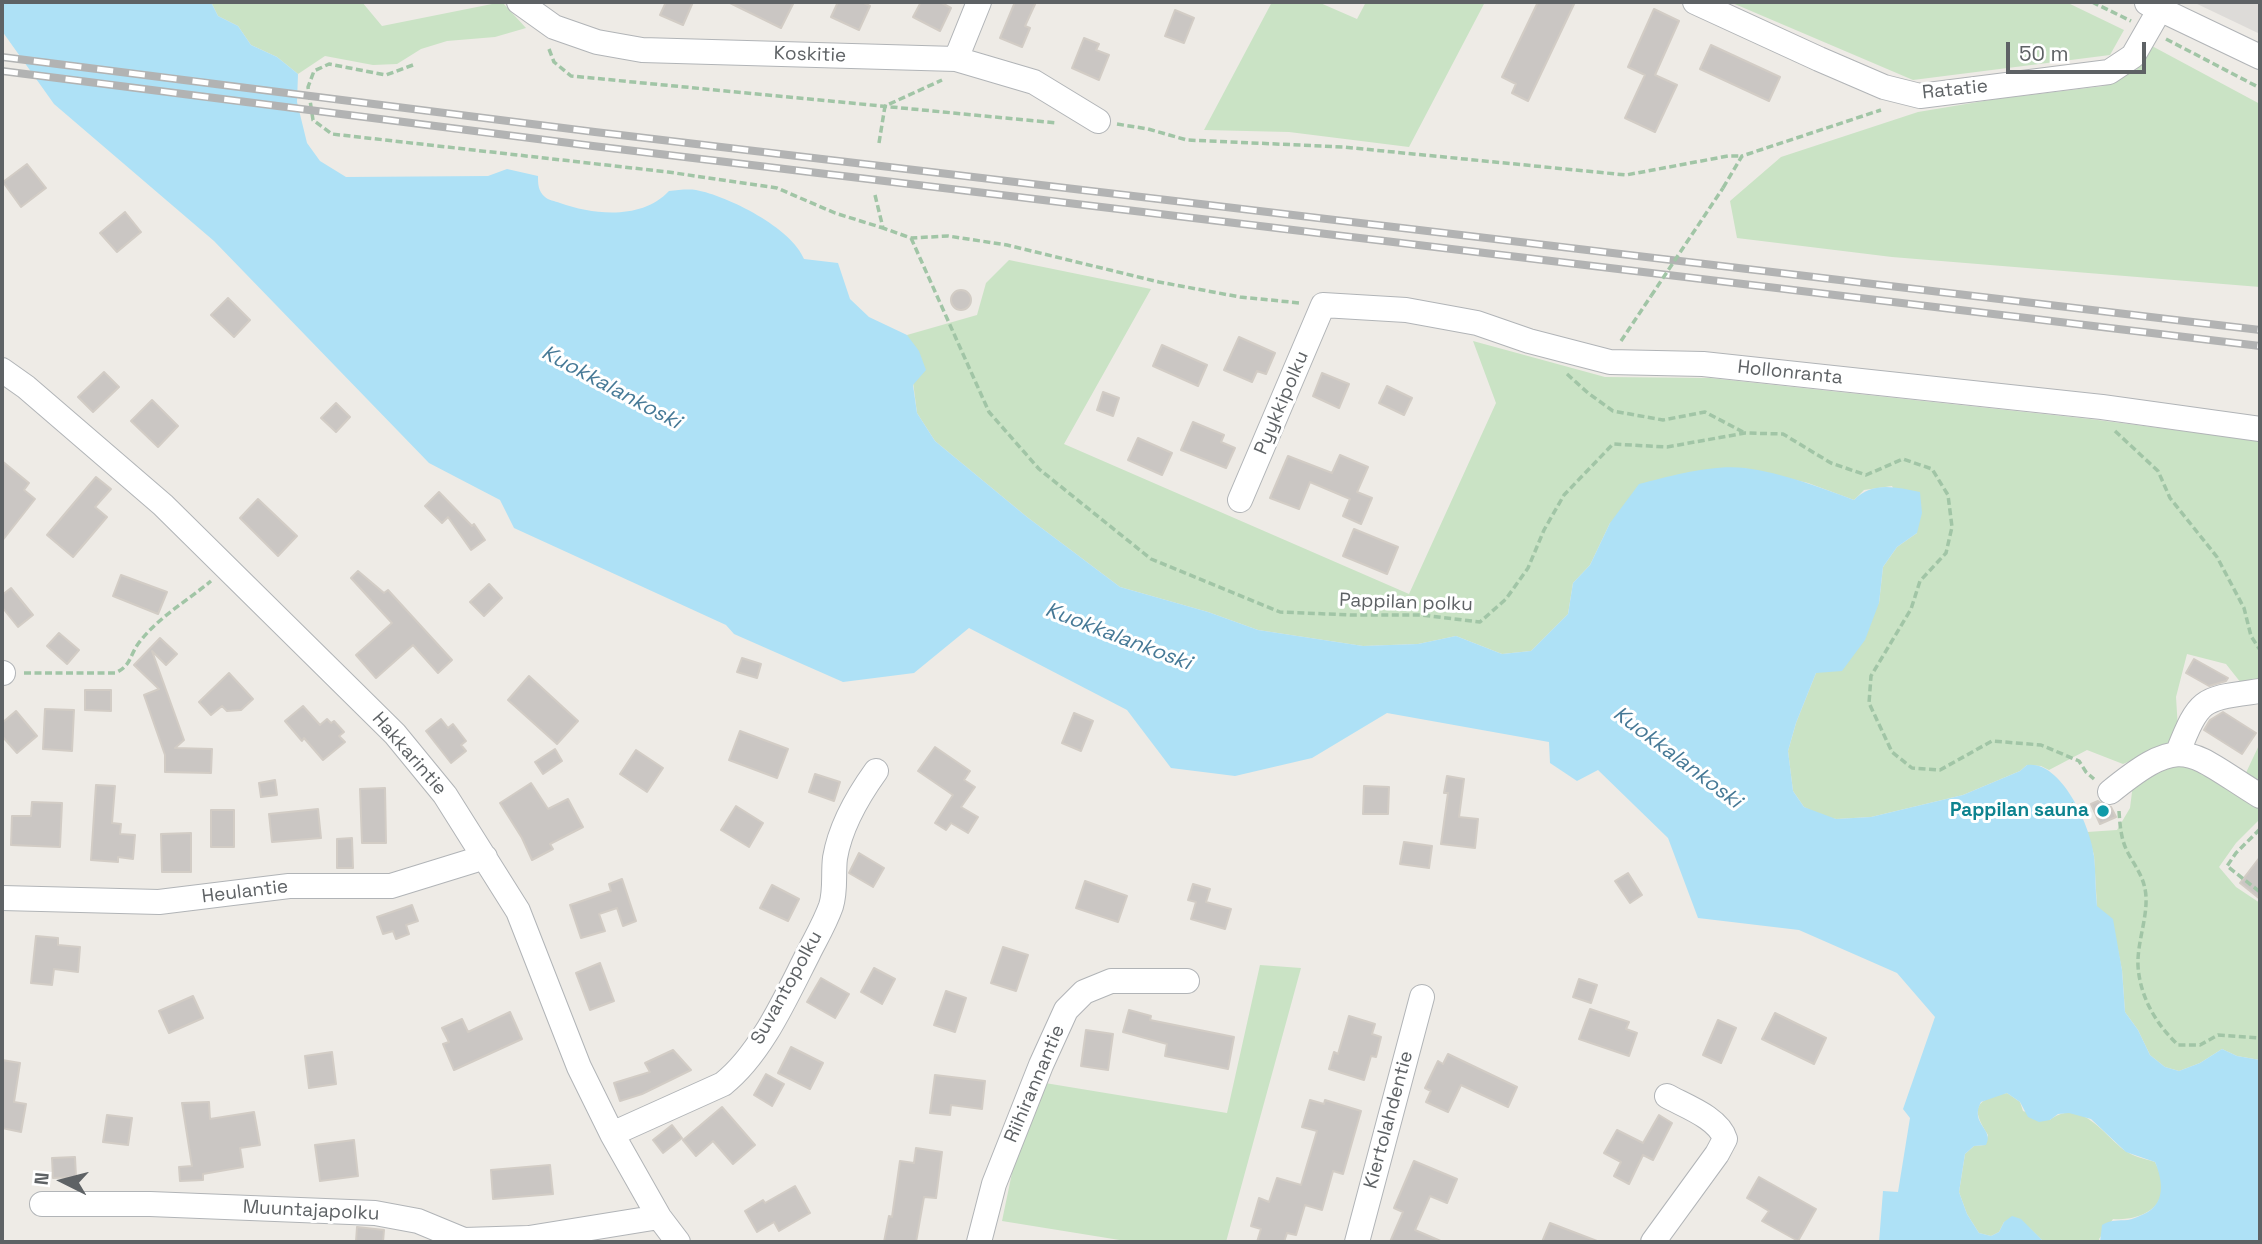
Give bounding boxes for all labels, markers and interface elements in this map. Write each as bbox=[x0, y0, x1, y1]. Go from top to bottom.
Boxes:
scale bar bbox=[2010, 28, 2150, 72]
text: 50 m bbox=[2019, 40, 2069, 67]
street label: Koskitie bbox=[773, 42, 847, 68]
street label: Ratatie bbox=[1921, 75, 1989, 105]
water label: Kuokkalankoski bbox=[537, 341, 685, 435]
street label: Pyykkipolku bbox=[1250, 348, 1314, 458]
street label: Hollonranta bbox=[1736, 356, 1844, 390]
street label: Pappilan polku bbox=[1339, 589, 1473, 617]
water label: Kuokkalankoski bbox=[1042, 598, 1194, 676]
water label: Kuokkalankoski bbox=[1608, 702, 1746, 814]
street label: Hakkarintie bbox=[367, 708, 451, 800]
place label: Pappilan sauna bbox=[1950, 800, 2089, 822]
marker: Pappilan sauna bbox=[2095, 803, 2111, 819]
street label: Heulantie bbox=[200, 875, 290, 909]
street label: Suvantopolku bbox=[746, 927, 828, 1049]
street label: Riihirannantie bbox=[1000, 1022, 1070, 1146]
street label: Kiertolahdentie bbox=[1360, 1049, 1418, 1191]
north arrow bbox=[28, 1146, 98, 1216]
text: N bbox=[29, 1171, 55, 1186]
street label: Muuntajapolku bbox=[242, 1196, 380, 1226]

